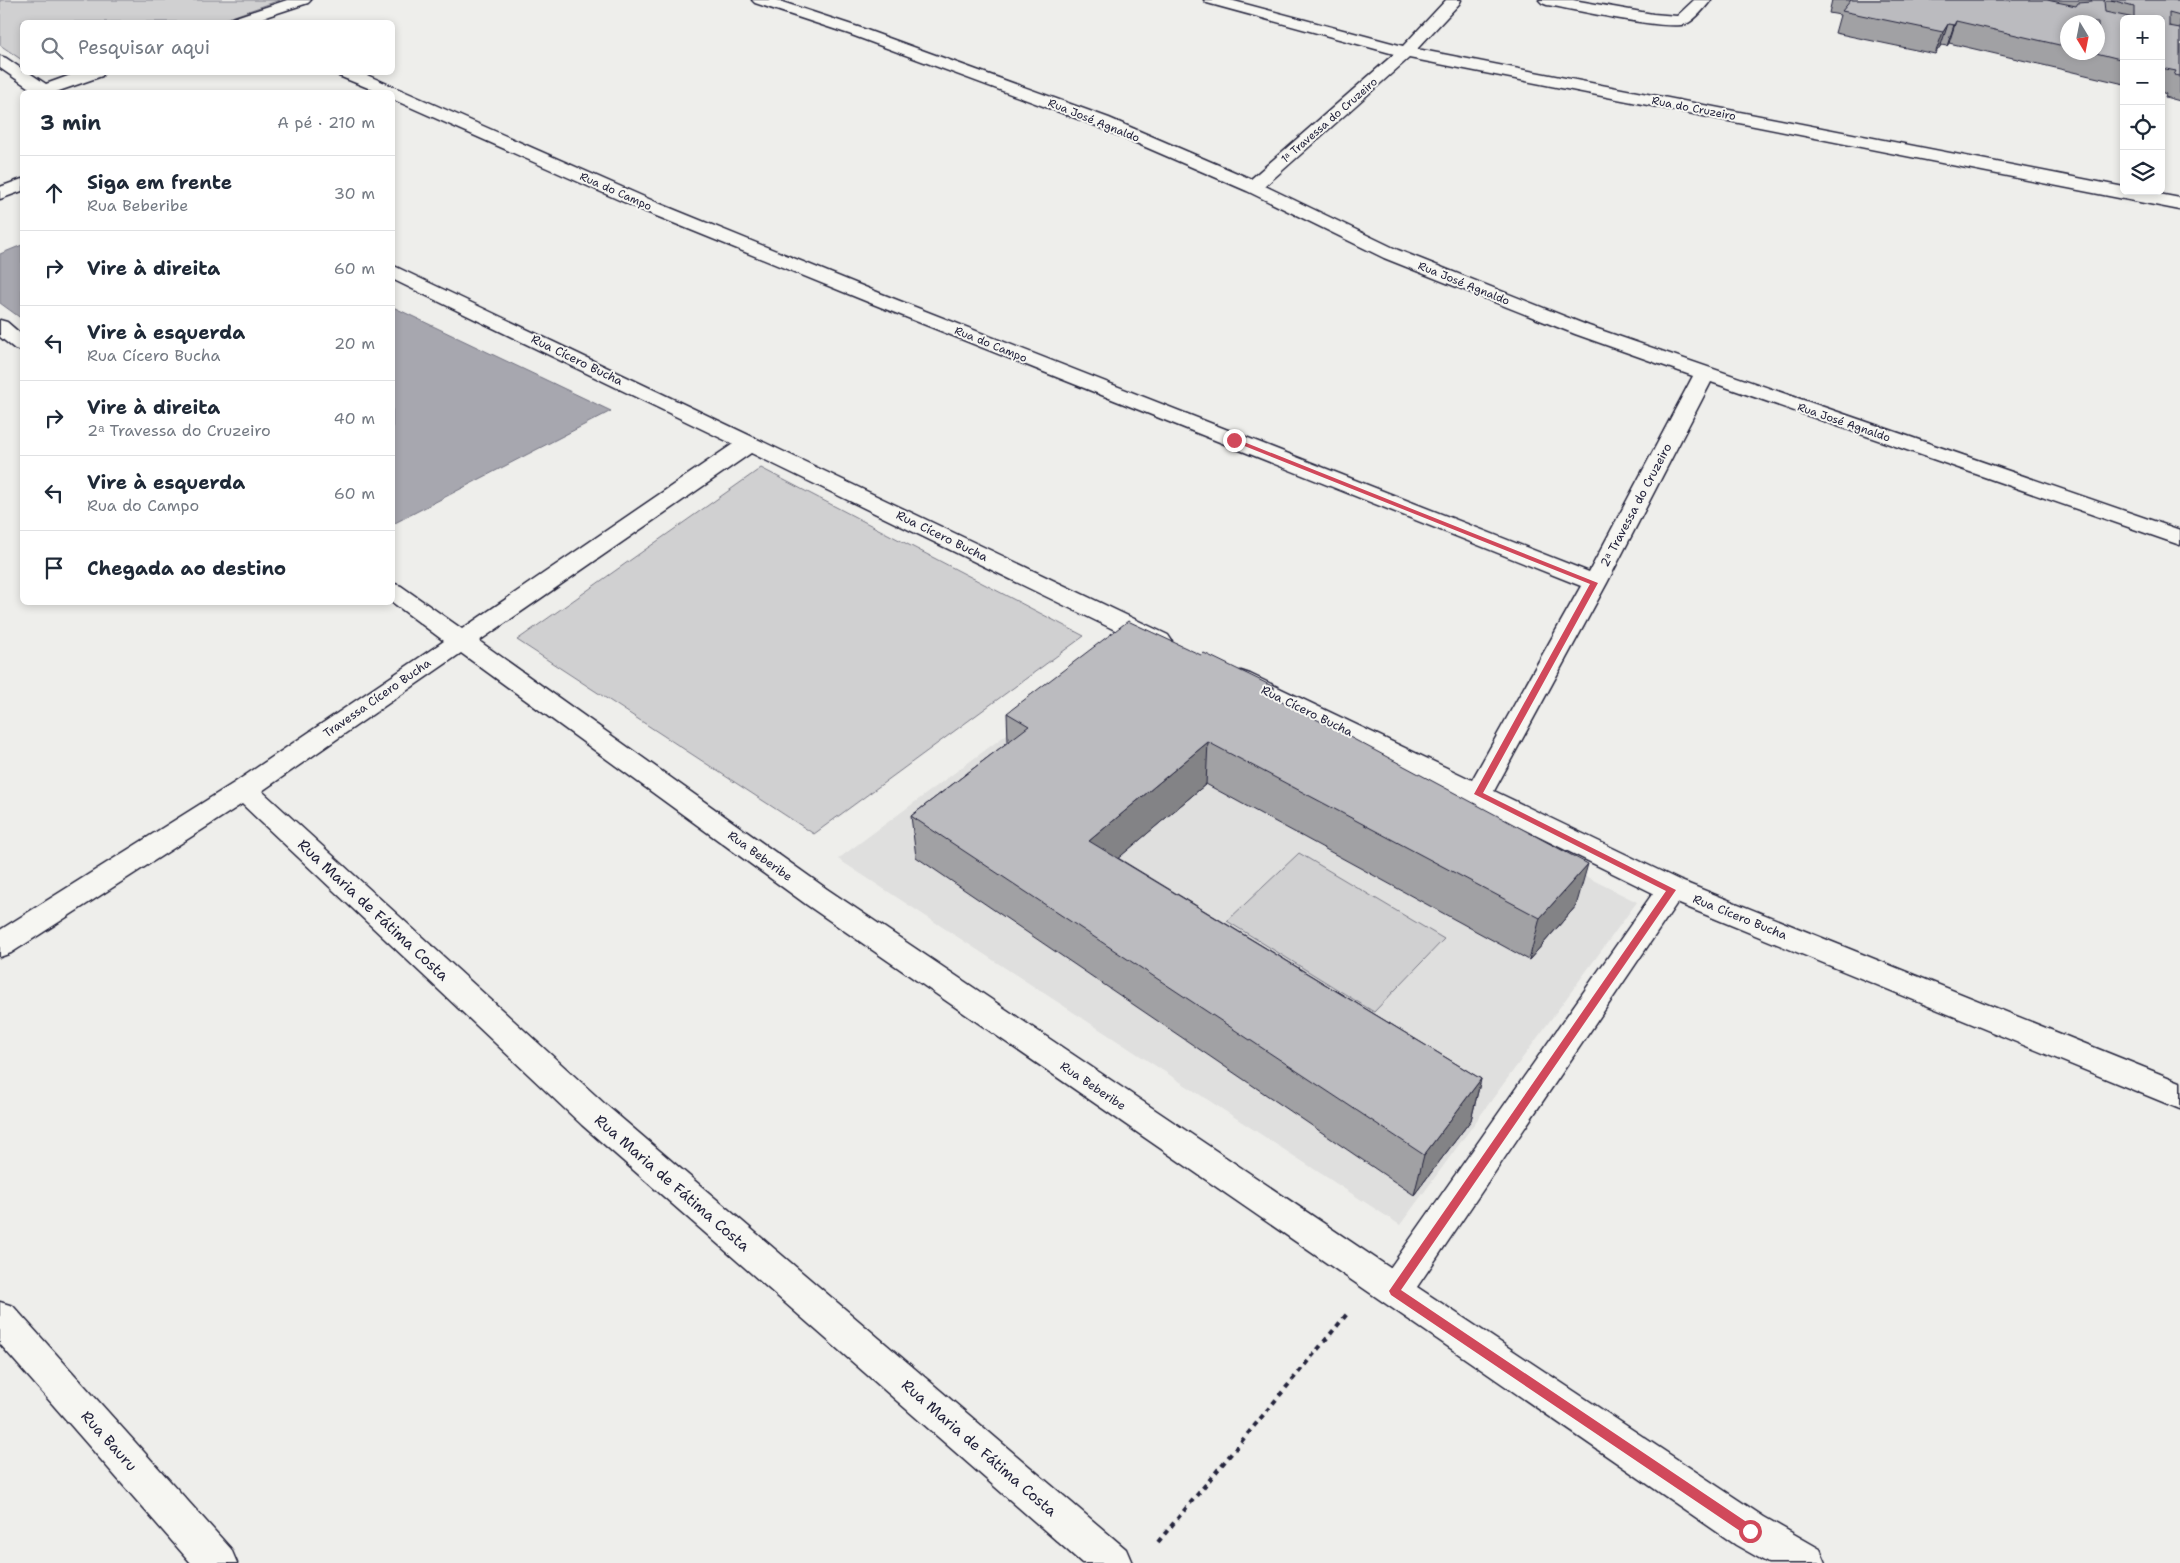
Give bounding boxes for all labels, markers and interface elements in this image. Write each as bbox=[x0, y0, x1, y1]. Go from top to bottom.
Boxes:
north arrow bbox=[2060, 15, 2105, 60]
map controls bbox=[2120, 15, 2165, 195]
button: + bbox=[2120, 15, 2165, 60]
search box bbox=[20, 20, 395, 75]
icon: search bbox=[38, 34, 66, 62]
text: Pesquisar aqui bbox=[78, 35, 210, 60]
button: − bbox=[2120, 60, 2165, 105]
street label: 1ᵃ Travessa do Cruzeiro bbox=[1278, 74, 1381, 166]
street label: Rua do Cruzeiro bbox=[1651, 93, 1738, 124]
street label: Rua José Agnaldo bbox=[1046, 95, 1142, 146]
button: locate bbox=[2120, 105, 2165, 150]
text: 3 min bbox=[40, 109, 101, 137]
text: A pé · 210 m bbox=[277, 112, 375, 133]
button: layers bbox=[2120, 150, 2165, 195]
street label: Rua do Campo bbox=[577, 169, 654, 214]
text: Siga em frente bbox=[87, 170, 232, 195]
icon: ahead bbox=[40, 179, 68, 207]
text: 30 m bbox=[334, 183, 375, 204]
text: Rua Beberibe bbox=[87, 195, 188, 216]
icon: right bbox=[40, 254, 68, 282]
text: Vire à direita bbox=[87, 256, 220, 281]
text: 60 m bbox=[334, 258, 375, 279]
street label: Rua José Agnaldo bbox=[1416, 258, 1512, 309]
text: Vire à esquerda bbox=[87, 320, 245, 345]
street label: Rua do Campo bbox=[952, 323, 1030, 366]
icon: left bbox=[40, 329, 68, 357]
street label: Rua Cícero Bucha bbox=[528, 331, 626, 389]
text: 20 m bbox=[334, 333, 375, 354]
text: Rua Cícero Bucha bbox=[87, 345, 221, 366]
text: Vire à direita bbox=[87, 395, 220, 420]
street label: Rua José Agnaldo bbox=[1795, 400, 1893, 446]
icon: right bbox=[40, 404, 68, 432]
text: 40 m bbox=[333, 408, 375, 429]
text: 2ᵃ Travessa do Cruzeiro bbox=[87, 420, 271, 441]
route end bbox=[1223, 429, 1246, 452]
street label: 2ᵃ Travessa do Cruzeiro bbox=[1597, 440, 1675, 570]
text: Vire à esquerda bbox=[87, 470, 245, 495]
icon: left bbox=[40, 479, 68, 507]
text: 60 m bbox=[334, 483, 375, 504]
text: Rua do Campo bbox=[87, 495, 199, 516]
street label: Rua Cícero Bucha bbox=[893, 507, 991, 565]
icon: arrive bbox=[40, 554, 68, 582]
text: Chegada ao destino bbox=[87, 556, 286, 581]
street label: Travessa Cícero Bucha bbox=[320, 654, 434, 741]
street label: Rua Cícero Bucha bbox=[1258, 682, 1356, 740]
street label: Rua Beberibe bbox=[725, 827, 796, 885]
street label: Rua Maria de Fátima Costa bbox=[293, 835, 453, 986]
street label: Rua Cícero Bucha bbox=[1691, 891, 1790, 943]
street label: Rua Beberibe bbox=[1057, 1058, 1129, 1114]
street label: Rua Maria de Fátima Costa bbox=[590, 1110, 754, 1256]
street label: Rua Maria de Fátima Costa bbox=[897, 1375, 1061, 1521]
street label: Rua Bauru bbox=[77, 1407, 141, 1475]
route start bbox=[1739, 1520, 1762, 1543]

